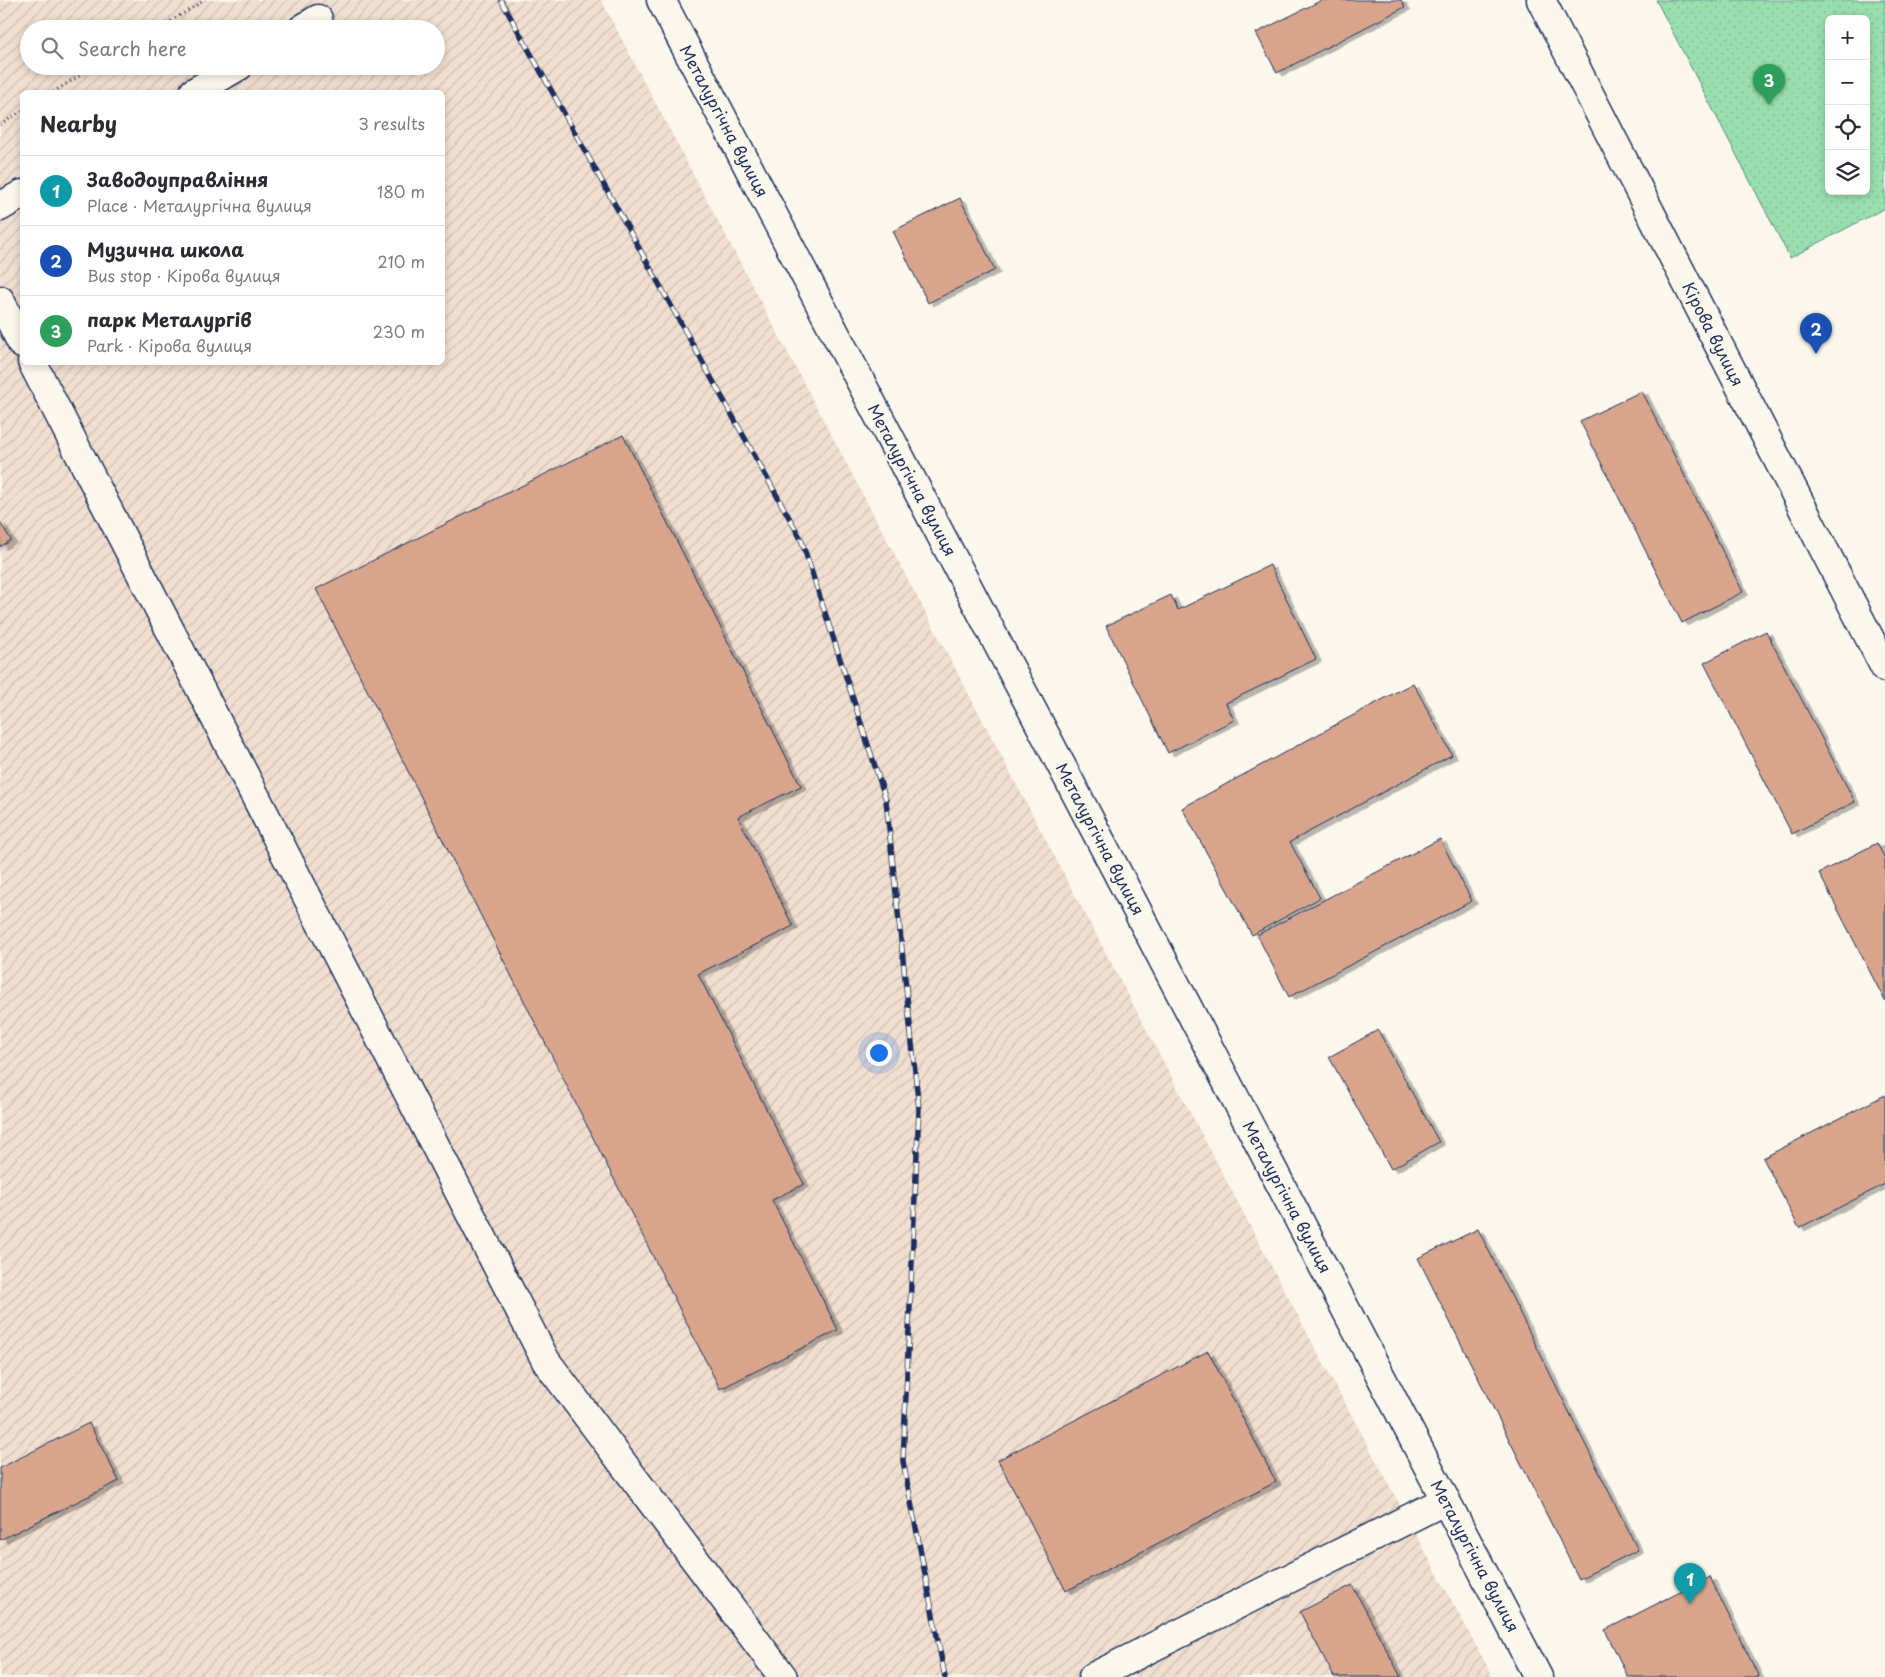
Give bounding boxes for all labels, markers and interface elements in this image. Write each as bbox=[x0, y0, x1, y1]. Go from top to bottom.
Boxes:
map controls bbox=[1825, 15, 1870, 195]
button: + bbox=[1825, 15, 1870, 60]
search box bbox=[20, 20, 445, 75]
icon: search bbox=[38, 34, 66, 62]
text: Search here bbox=[78, 34, 187, 62]
street label: Металургічна вулиця bbox=[675, 40, 775, 201]
button: − bbox=[1825, 60, 1870, 105]
pin: 3 bbox=[1753, 64, 1785, 105]
button: locate bbox=[1825, 105, 1870, 150]
text: Nearby bbox=[40, 107, 117, 139]
text: 3 results bbox=[358, 111, 425, 135]
button: layers bbox=[1825, 150, 1870, 195]
text: Заводоуправління bbox=[87, 165, 268, 193]
text: 1 bbox=[52, 179, 60, 203]
text: 180 m bbox=[377, 179, 425, 203]
text: Place · Металургічна вулиця bbox=[87, 193, 312, 217]
text: Музична школа bbox=[87, 235, 244, 263]
text: 2 bbox=[50, 249, 62, 273]
text: 210 m bbox=[377, 249, 425, 273]
text: Bus stop · Кірова вулиця bbox=[87, 263, 281, 287]
street label: Кірова вулиця bbox=[1677, 277, 1751, 390]
text: парк Металургів bbox=[87, 305, 252, 333]
pin: 2 bbox=[1800, 313, 1832, 354]
text: 3 bbox=[51, 319, 61, 343]
text: 230 m bbox=[373, 319, 425, 343]
text: Park · Кірова вулиця bbox=[87, 333, 252, 357]
street label: Металургічна вулиця bbox=[863, 399, 963, 560]
street label: Металургічна вулиця bbox=[1051, 758, 1151, 919]
your location bbox=[866, 1040, 892, 1066]
street label: Металургічна вулиця bbox=[1238, 1116, 1338, 1277]
street label: Металургічна вулиця bbox=[1426, 1475, 1526, 1636]
pin: 1 bbox=[1674, 1563, 1706, 1604]

